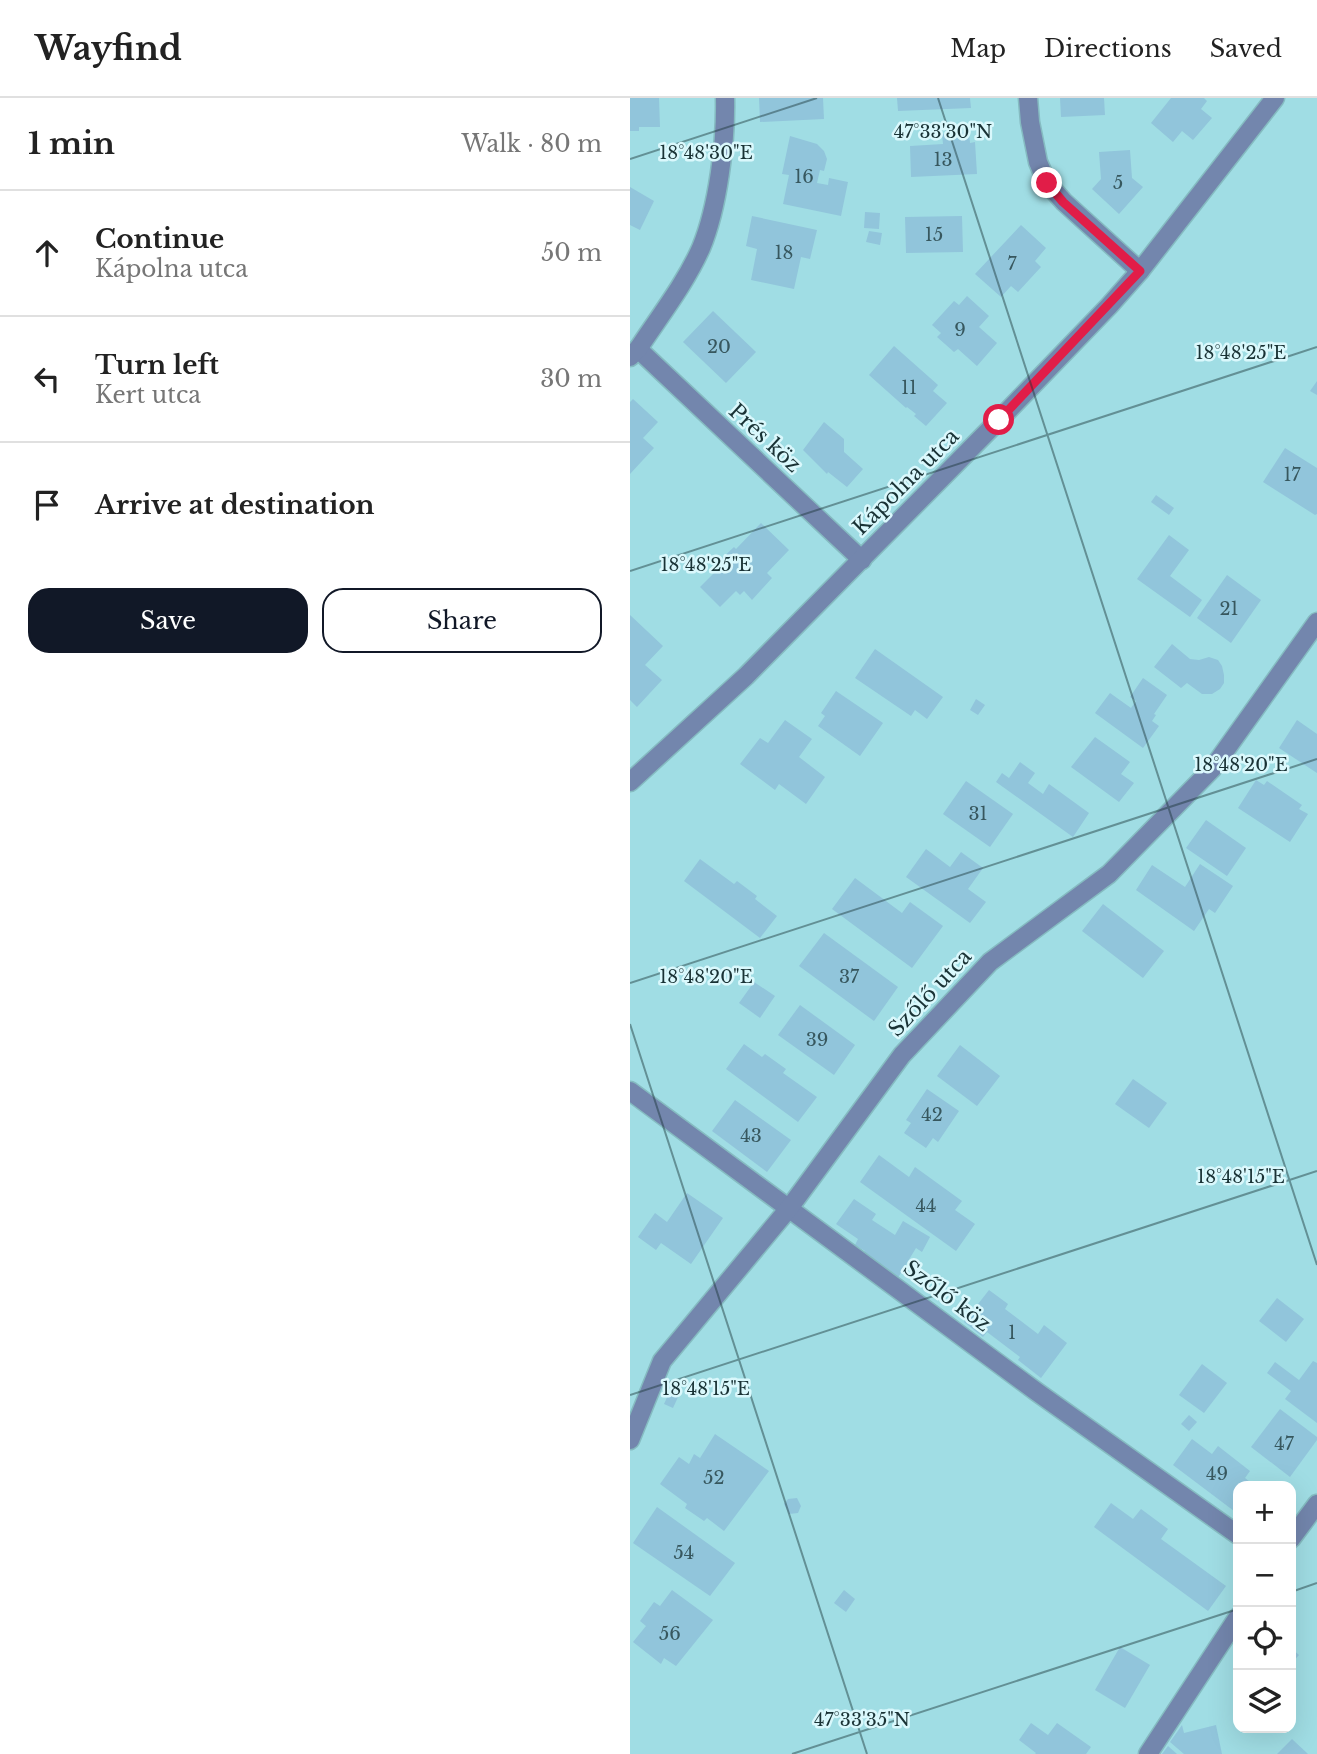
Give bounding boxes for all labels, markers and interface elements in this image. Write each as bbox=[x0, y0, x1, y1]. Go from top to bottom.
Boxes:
text: Wayfind bbox=[35, 28, 182, 69]
text: Map bbox=[950, 34, 1006, 63]
text: Directions bbox=[1044, 34, 1172, 63]
text: Saved bbox=[1210, 34, 1282, 63]
text: 47°33'30"N bbox=[894, 121, 992, 143]
text: 1 min bbox=[28, 125, 115, 162]
text: Walk · 80 m bbox=[462, 130, 602, 158]
text: 18°48'30"E bbox=[659, 142, 753, 164]
house number: 13 bbox=[933, 149, 953, 171]
house number: 16 bbox=[794, 166, 814, 188]
route end bbox=[1031, 167, 1062, 198]
house number: 5 bbox=[1113, 172, 1123, 194]
text: Continue bbox=[95, 223, 224, 255]
house number: 15 bbox=[925, 224, 943, 246]
icon: ahead bbox=[28, 234, 66, 272]
text: 50 m bbox=[541, 239, 602, 267]
house number: 18 bbox=[775, 242, 793, 264]
house number: 7 bbox=[1007, 253, 1017, 275]
text: Kápolna utca bbox=[95, 255, 248, 283]
house number: 9 bbox=[954, 319, 966, 341]
house number: 20 bbox=[707, 336, 731, 358]
text: 18°48'25"E bbox=[1196, 342, 1286, 364]
text: Turn left bbox=[95, 349, 219, 381]
icon: left bbox=[28, 360, 66, 398]
text: 30 m bbox=[540, 365, 602, 393]
house number: 11 bbox=[901, 377, 917, 399]
text: Kert utca bbox=[95, 381, 201, 409]
street label: Prés köz bbox=[723, 398, 807, 478]
route start bbox=[983, 404, 1014, 435]
street label: Kápolna utca bbox=[847, 423, 965, 541]
house number: 17 bbox=[1283, 464, 1301, 486]
icon: arrive bbox=[28, 486, 66, 524]
text: Arrive at destination bbox=[95, 489, 375, 521]
text: 18°48'25"E bbox=[661, 554, 751, 576]
button: Save bbox=[28, 588, 308, 653]
button: Share bbox=[322, 588, 602, 653]
house number: 21 bbox=[1219, 598, 1239, 620]
text: 18°48'20"E bbox=[1194, 754, 1288, 776]
house number: 31 bbox=[968, 803, 988, 825]
street label: Szőlő utca bbox=[883, 944, 977, 1042]
text: 18°48'20"E bbox=[659, 966, 753, 988]
house number: 37 bbox=[839, 966, 860, 988]
house number: 39 bbox=[806, 1029, 828, 1051]
house number: 42 bbox=[921, 1104, 943, 1126]
house number: 43 bbox=[740, 1125, 762, 1147]
text: 18°48'15"E bbox=[1197, 1166, 1285, 1188]
house number: 44 bbox=[915, 1195, 937, 1217]
street label: Szőlő köz bbox=[898, 1255, 996, 1337]
house number: 1 bbox=[1008, 1322, 1016, 1344]
text: 18°48'15"E bbox=[662, 1378, 750, 1400]
house number: 47 bbox=[1274, 1433, 1295, 1455]
house number: 49 bbox=[1206, 1463, 1228, 1485]
house number: 52 bbox=[703, 1467, 725, 1489]
map controls bbox=[1233, 1481, 1296, 1733]
button: + bbox=[1233, 1481, 1296, 1544]
house number: 54 bbox=[674, 1542, 694, 1564]
button: − bbox=[1233, 1544, 1296, 1607]
button: locate bbox=[1233, 1607, 1296, 1670]
house number: 56 bbox=[659, 1623, 681, 1645]
button: layers bbox=[1233, 1670, 1296, 1733]
text: 47°33'35"N bbox=[814, 1709, 910, 1731]

